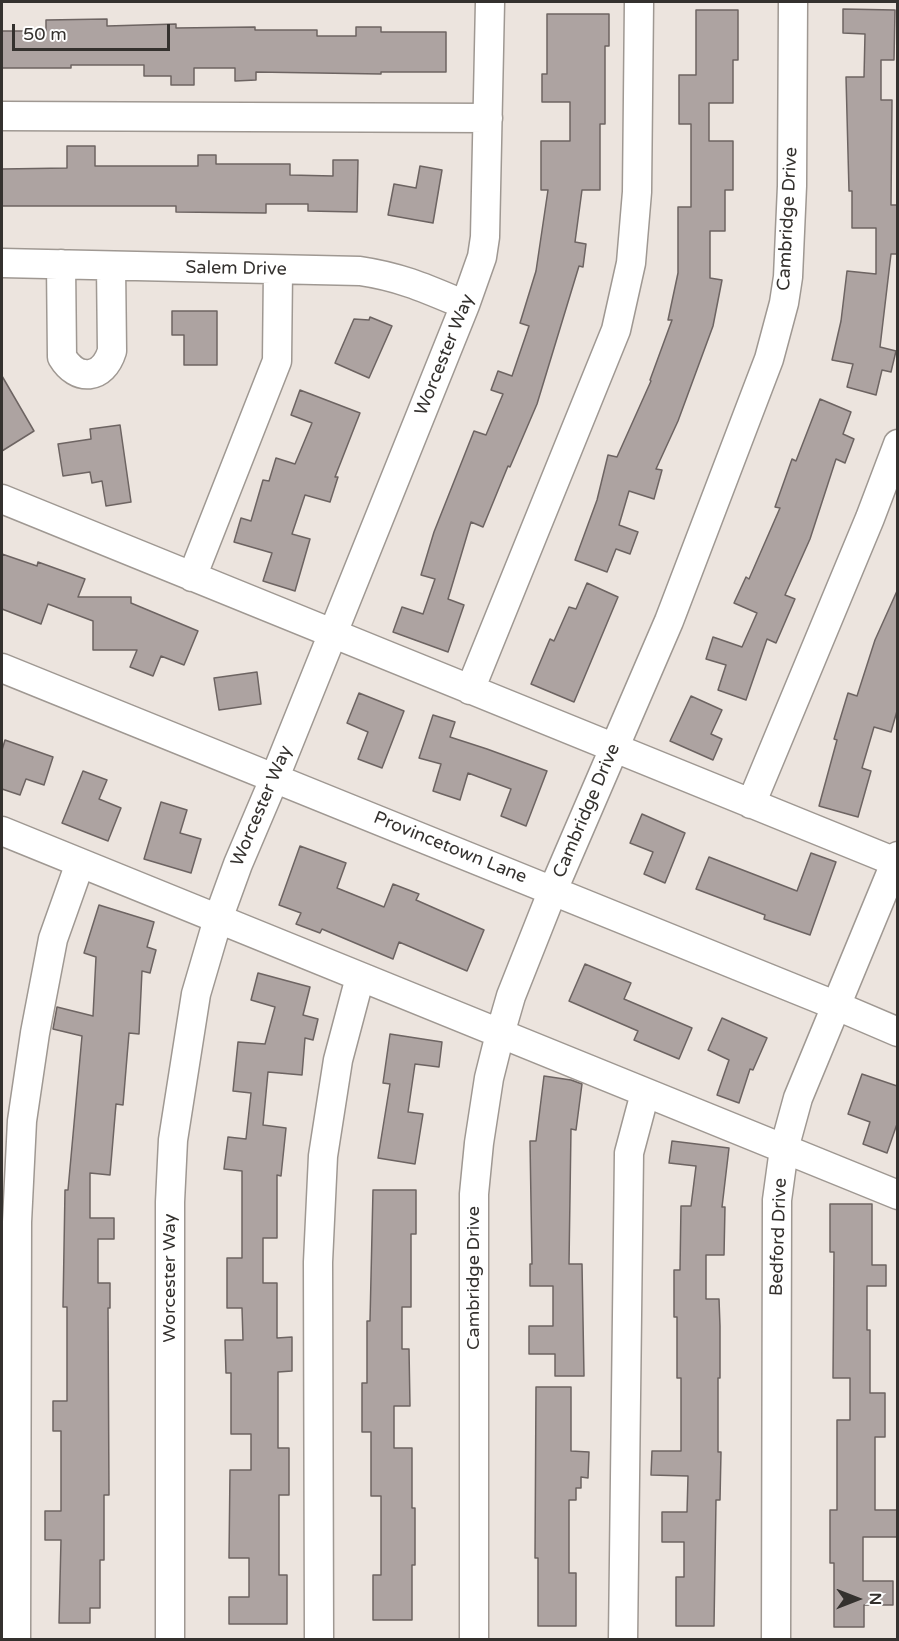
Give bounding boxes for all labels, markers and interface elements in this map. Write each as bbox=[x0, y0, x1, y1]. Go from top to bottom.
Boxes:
scale bar bbox=[15, 12, 172, 50]
text: 50 m bbox=[23, 23, 67, 45]
street label: Cambridge Drive bbox=[773, 147, 803, 291]
street label: Salem Drive bbox=[185, 257, 287, 281]
street label: Worcester Way bbox=[411, 291, 479, 419]
street label: Cambridge Drive bbox=[549, 741, 625, 881]
street label: Worcester Way bbox=[227, 742, 297, 870]
street label: Provincetown Lane bbox=[370, 807, 530, 889]
street label: Bedford Drive bbox=[766, 1178, 792, 1296]
street label: Cambridge Drive bbox=[463, 1206, 485, 1350]
street label: Worcester Way bbox=[159, 1214, 181, 1342]
north arrow bbox=[827, 1569, 887, 1629]
text: N bbox=[865, 1593, 885, 1605]

